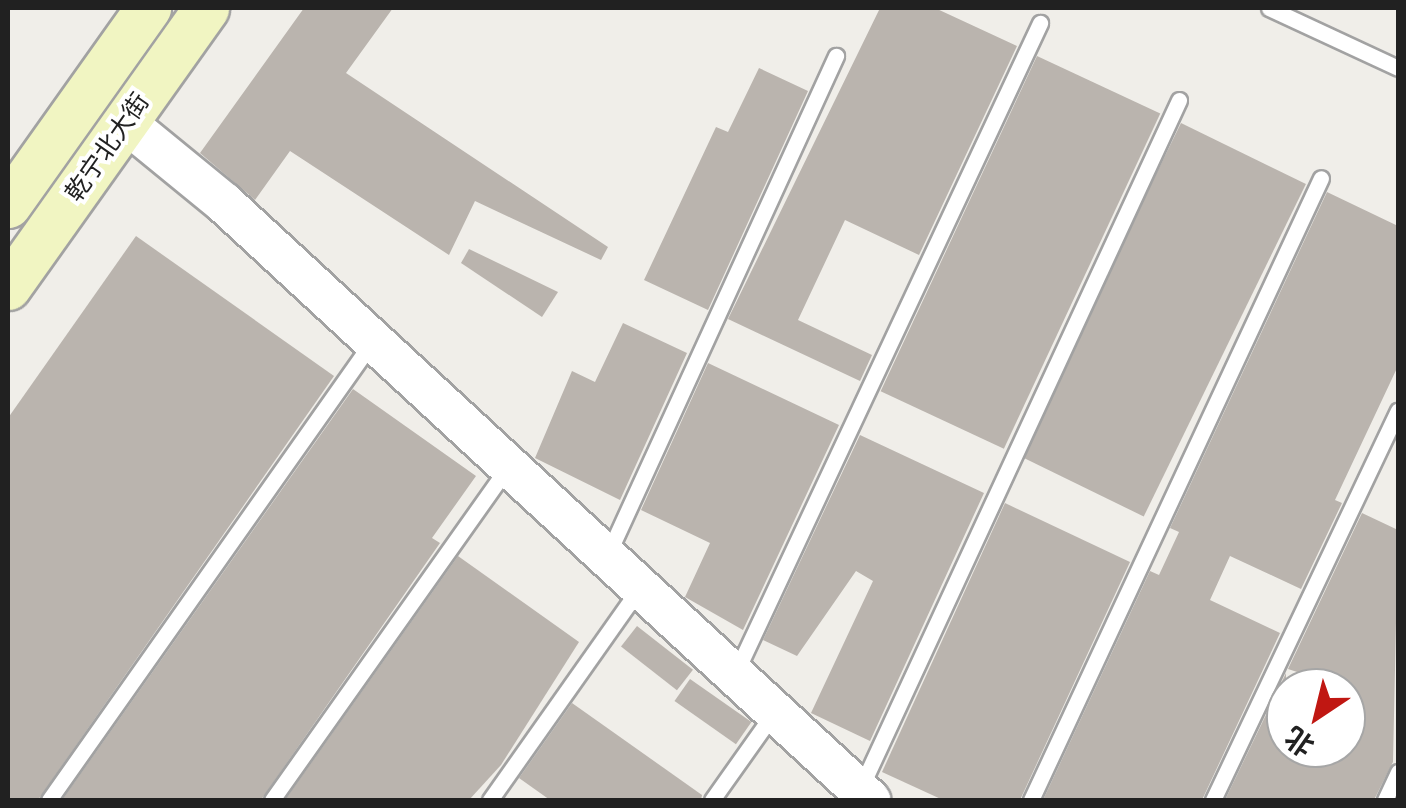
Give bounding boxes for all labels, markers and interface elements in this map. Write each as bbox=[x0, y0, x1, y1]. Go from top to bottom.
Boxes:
street label: 乾宁北大街 bbox=[59, 87, 155, 207]
north arrow bbox=[1266, 668, 1366, 768]
text: 北 bbox=[1279, 721, 1320, 762]

